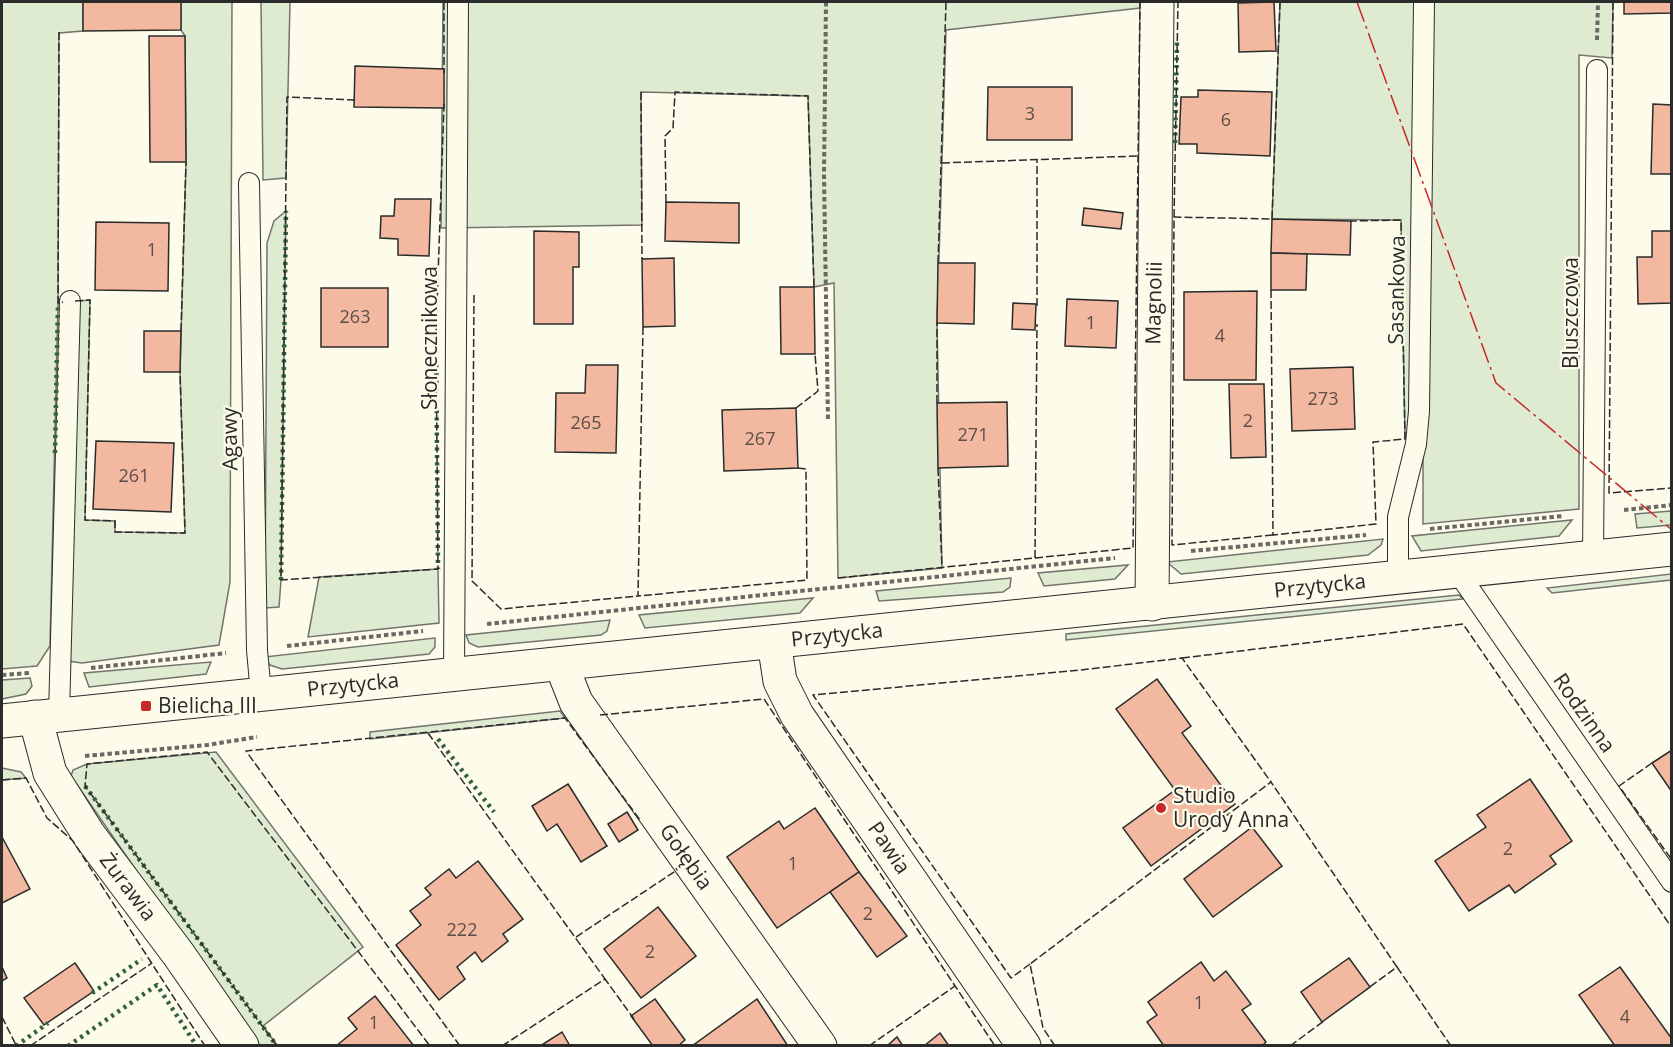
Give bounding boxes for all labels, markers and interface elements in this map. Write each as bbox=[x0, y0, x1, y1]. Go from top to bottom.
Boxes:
house number: 3 bbox=[1025, 101, 1035, 125]
house number: 6 bbox=[1221, 107, 1231, 131]
street label: Sasankowa bbox=[1381, 235, 1411, 345]
house number: 1 bbox=[147, 237, 157, 261]
street label: Bluszczowa bbox=[1556, 257, 1584, 369]
street label: Magnolii bbox=[1138, 261, 1168, 345]
street label: Słonecznikowa bbox=[415, 266, 443, 410]
house number: 263 bbox=[340, 304, 370, 328]
house number: 1 bbox=[1086, 310, 1096, 334]
house number: 4 bbox=[1215, 323, 1225, 347]
house number: 273 bbox=[1308, 386, 1338, 410]
street label: Agawy bbox=[214, 407, 244, 471]
house number: 2 bbox=[1243, 408, 1253, 432]
house number: 265 bbox=[571, 410, 601, 434]
house number: 271 bbox=[958, 422, 988, 446]
house number: 267 bbox=[745, 426, 775, 450]
house number: 261 bbox=[119, 463, 149, 487]
street label: Przytycka bbox=[1273, 566, 1367, 604]
street label: Przytycka bbox=[790, 615, 884, 653]
street label: Przytycka bbox=[306, 665, 400, 703]
street label: Rodzinna bbox=[1547, 667, 1622, 758]
place label: Bielicha III bbox=[158, 691, 257, 719]
marker: Bielicha III bbox=[139, 699, 153, 713]
place label: Studio Urody Anna bbox=[1173, 781, 1289, 833]
marker: Studio Urody Anna bbox=[1154, 801, 1168, 815]
street label: Pawia bbox=[862, 816, 918, 879]
street label: Gołębia bbox=[654, 818, 720, 895]
house number: 2 bbox=[1503, 836, 1513, 860]
street label: Żurawia bbox=[94, 847, 164, 926]
house number: 1 bbox=[788, 851, 798, 875]
house number: 2 bbox=[863, 901, 873, 925]
house number: 222 bbox=[447, 917, 477, 941]
house number: 2 bbox=[645, 939, 655, 963]
house number: 1 bbox=[1194, 990, 1204, 1014]
house number: 4 bbox=[1620, 1004, 1630, 1028]
house number: 1 bbox=[369, 1010, 379, 1034]

